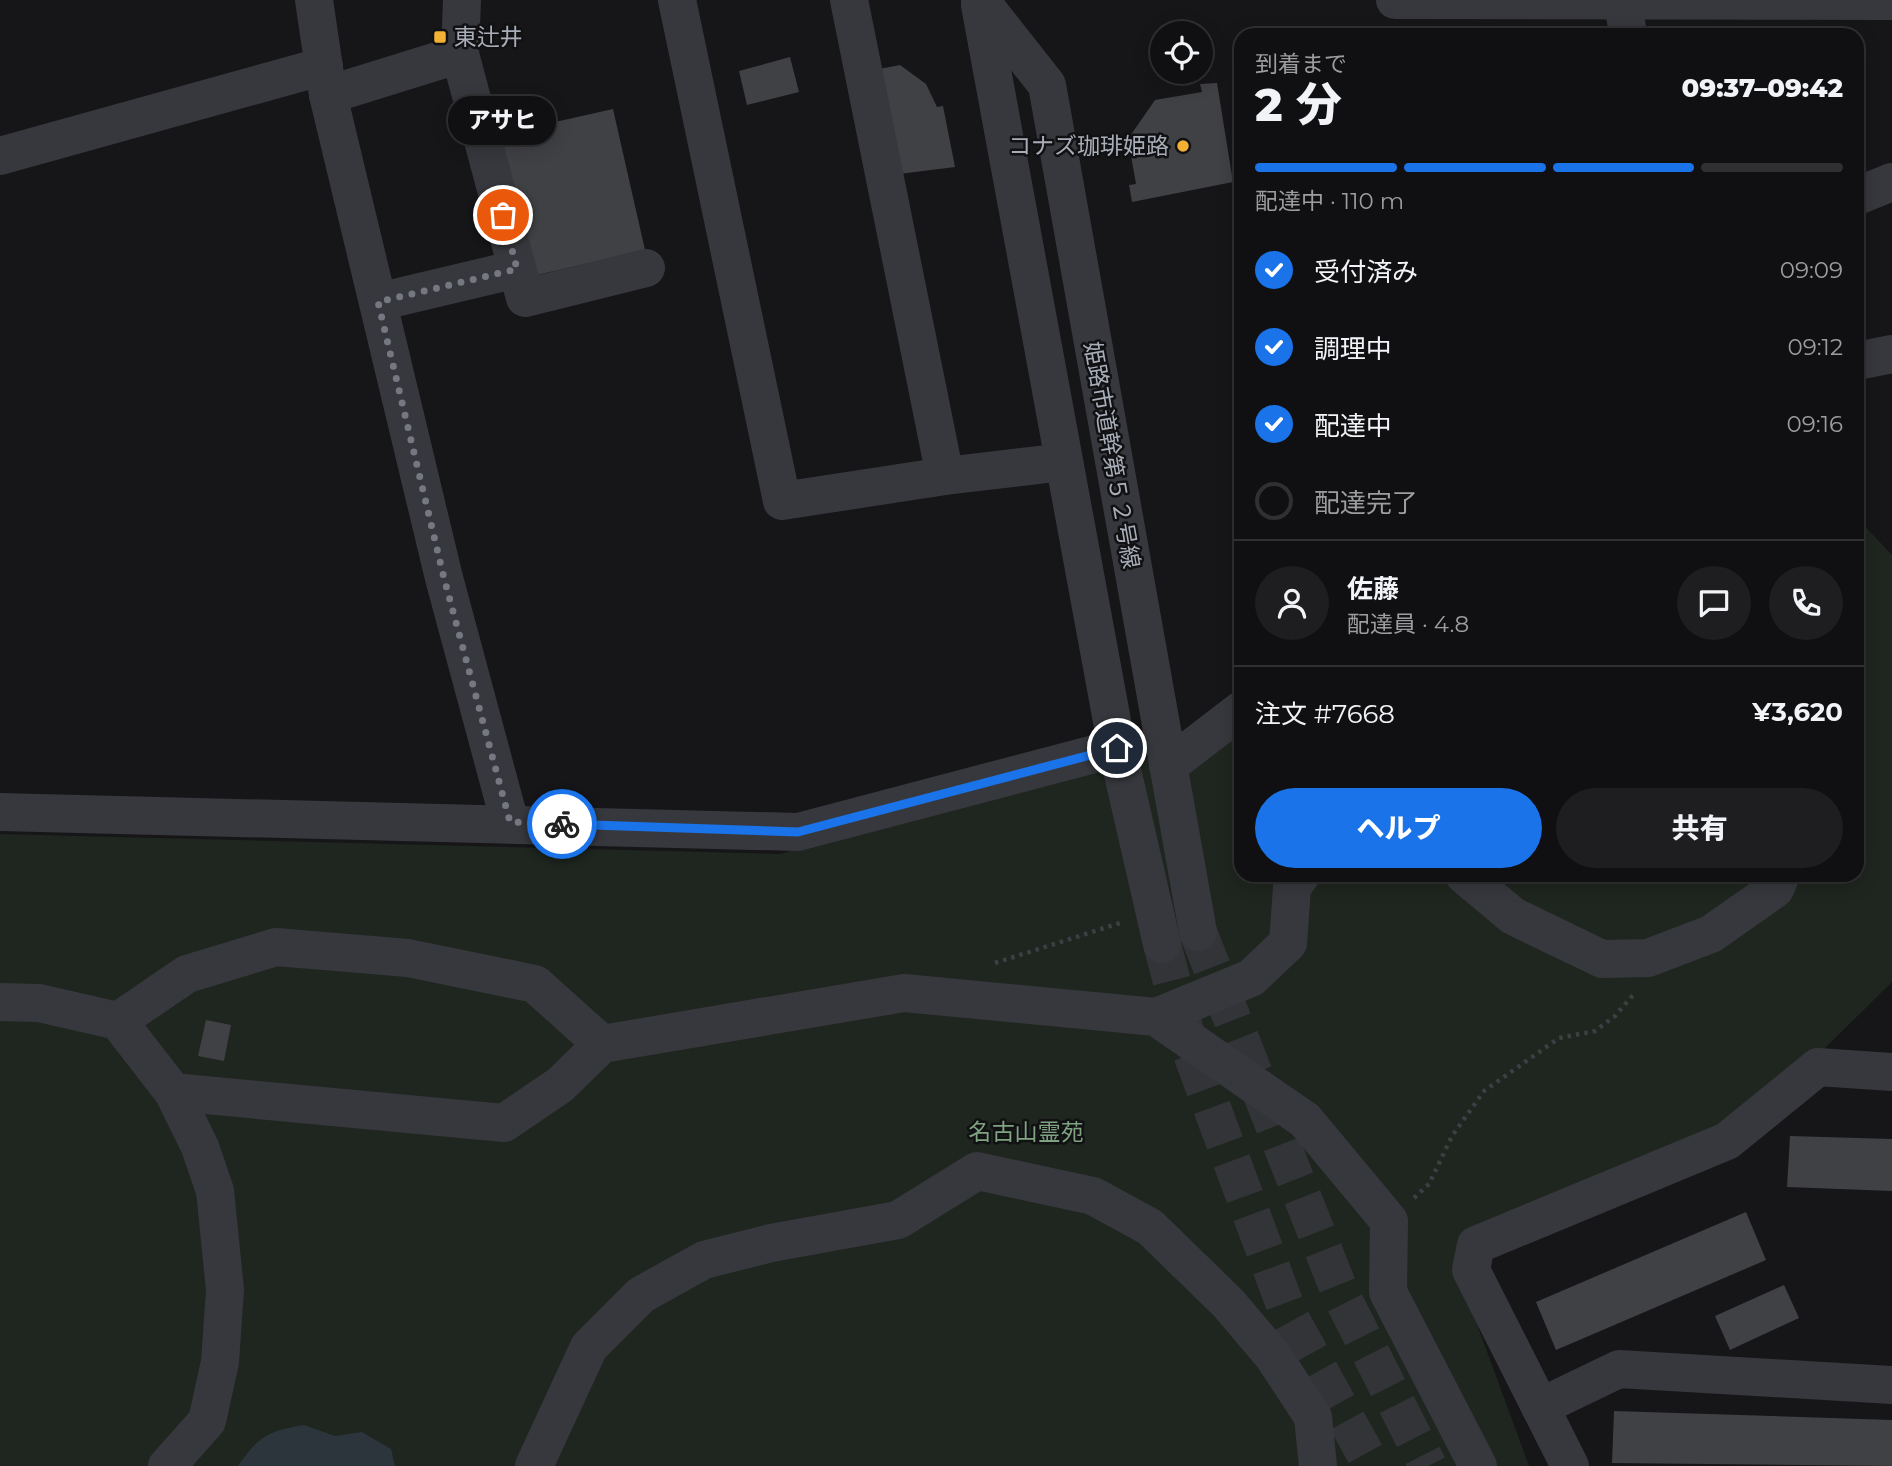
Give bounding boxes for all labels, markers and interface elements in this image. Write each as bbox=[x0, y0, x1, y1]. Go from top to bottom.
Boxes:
map controls bbox=[1150, 21, 1213, 84]
button: locate bbox=[1150, 21, 1213, 84]
place label: 東辻井 bbox=[454, 23, 523, 51]
marker: 東辻井 bbox=[432, 29, 448, 45]
text: 到着まで bbox=[1255, 50, 1347, 78]
text: 09:37–09:42 bbox=[1681, 72, 1843, 104]
text: 2 分 bbox=[1255, 76, 1342, 133]
callout: アサヒ bbox=[449, 96, 557, 145]
text: アサヒ bbox=[468, 106, 537, 134]
place label: コナズ珈琲姫路 bbox=[1008, 132, 1169, 160]
marker: コナズ珈琲姫路 bbox=[1175, 138, 1191, 154]
pin bbox=[473, 185, 533, 245]
text: 配達中 · 110 m bbox=[1255, 187, 1404, 215]
icon: bag bbox=[484, 196, 522, 234]
icon: check bbox=[1255, 251, 1293, 289]
text: 受付済み bbox=[1314, 256, 1418, 288]
text: 09:09 bbox=[1780, 256, 1843, 284]
icon: check bbox=[1255, 328, 1293, 366]
text: 調理中 bbox=[1314, 333, 1392, 365]
text: 09:12 bbox=[1788, 333, 1843, 361]
street label: 姫路市道幹第５２号線 bbox=[1078, 339, 1146, 571]
icon: check bbox=[1255, 405, 1293, 443]
text: 配達中 bbox=[1314, 410, 1392, 442]
text: 09:16 bbox=[1787, 410, 1843, 438]
text: 配達完了 bbox=[1314, 487, 1418, 519]
button: person bbox=[1255, 566, 1329, 640]
button: chat bbox=[1677, 566, 1751, 640]
button: phone bbox=[1769, 566, 1843, 640]
text: 佐藤 bbox=[1347, 573, 1399, 605]
text: 配達員 · 4.8 bbox=[1347, 610, 1469, 638]
text: ¥3,620 bbox=[1752, 696, 1843, 728]
text: 注文 #7668 bbox=[1255, 698, 1395, 730]
pin bbox=[1087, 718, 1147, 778]
icon: home bbox=[1098, 729, 1136, 767]
button: ヘルプ bbox=[1255, 788, 1542, 868]
button: 共有 bbox=[1556, 788, 1843, 868]
courier bbox=[527, 789, 597, 859]
icon: bike bbox=[543, 805, 581, 843]
park label: 名古山霊苑 bbox=[969, 1118, 1084, 1146]

